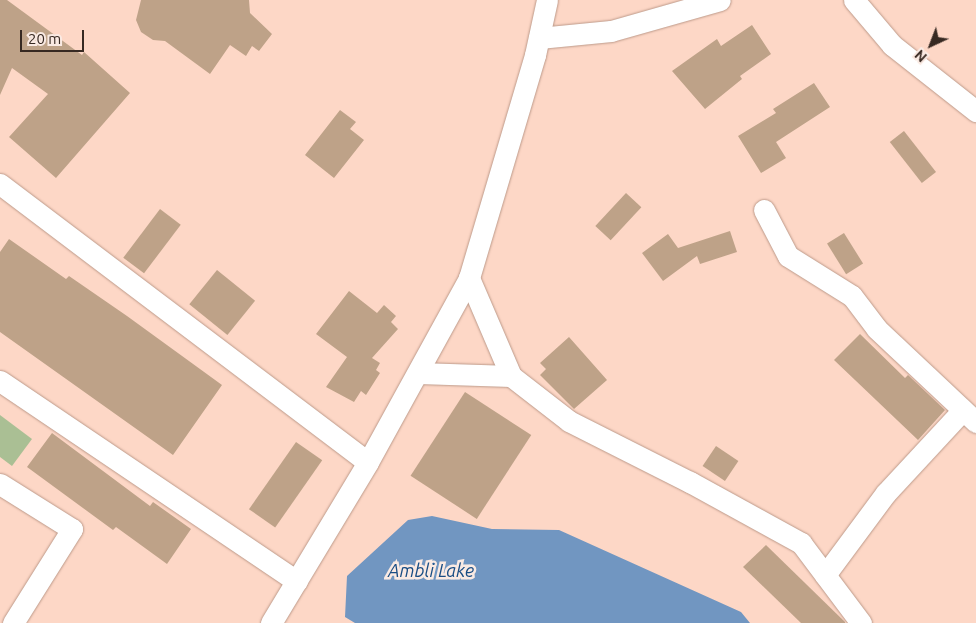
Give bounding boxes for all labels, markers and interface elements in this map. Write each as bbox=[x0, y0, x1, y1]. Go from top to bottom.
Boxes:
scale bar bbox=[22, 20, 86, 52]
north arrow bbox=[906, 20, 956, 70]
text: 20 m bbox=[28, 30, 61, 47]
text: N bbox=[911, 47, 930, 65]
water label: Ambli Lake bbox=[388, 559, 474, 581]

